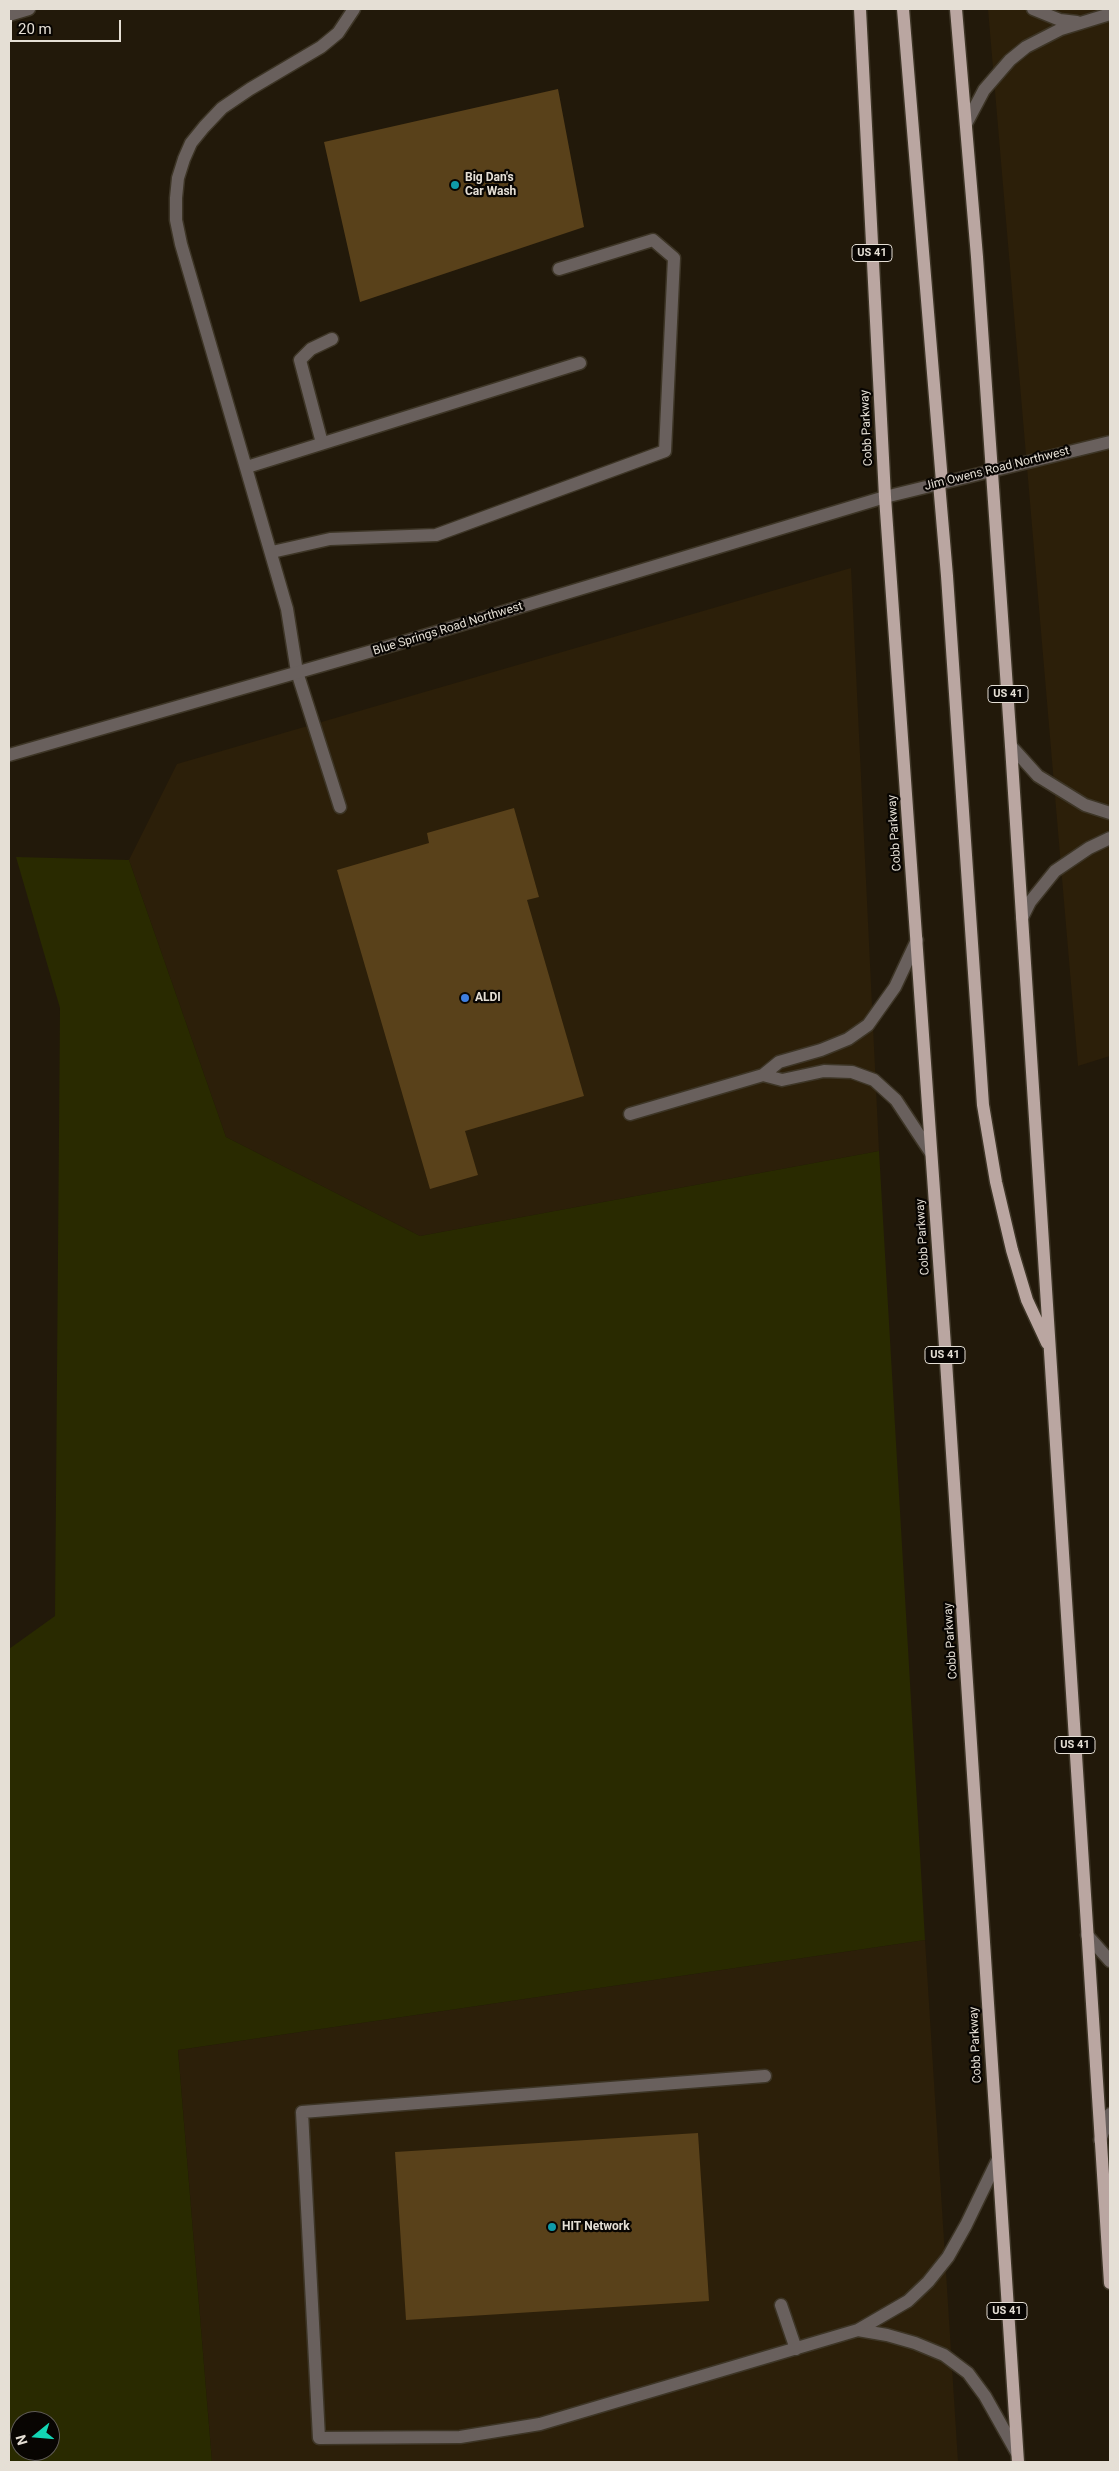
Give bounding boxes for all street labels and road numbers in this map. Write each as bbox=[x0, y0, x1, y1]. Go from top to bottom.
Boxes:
road number: US 41 bbox=[852, 244, 892, 262]
street label: Cobb Parkway bbox=[858, 389, 876, 467]
street label: Jim Owens Road Northwest bbox=[923, 444, 1071, 494]
street label: Blue Springs Road Northwest bbox=[371, 599, 525, 659]
road number: US 41 bbox=[988, 686, 1028, 702]
street label: Cobb Parkway bbox=[885, 794, 905, 872]
street label: Cobb Parkway bbox=[913, 1198, 933, 1276]
road number: US 41 bbox=[925, 1346, 965, 1364]
street label: Cobb Parkway bbox=[941, 1602, 961, 1680]
road number: US 41 bbox=[1055, 1736, 1095, 1754]
street label: Cobb Parkway bbox=[967, 2006, 985, 2084]
road number: US 41 bbox=[987, 2302, 1027, 2320]

